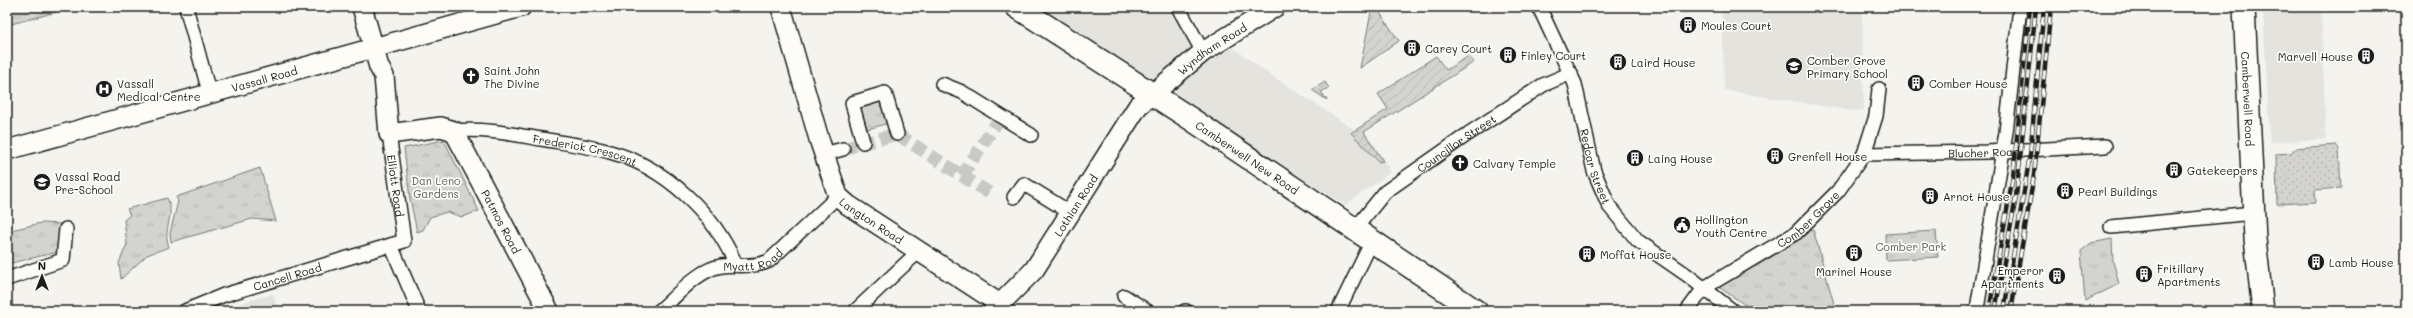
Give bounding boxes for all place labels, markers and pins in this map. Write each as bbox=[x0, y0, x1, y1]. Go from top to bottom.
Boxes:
building icon: Moules Court bbox=[1678, 15, 1698, 35]
place label: Moules Court bbox=[1701, 18, 1772, 33]
building icon: Carey Court bbox=[1402, 38, 1422, 58]
place label: Carey Court bbox=[1425, 41, 1492, 56]
building icon: Finley Court bbox=[1498, 45, 1518, 65]
building icon: Marvell House bbox=[2356, 46, 2376, 66]
place label: Finley Court bbox=[1521, 48, 1586, 63]
place label: Marvell House bbox=[2278, 49, 2353, 64]
building icon: Laird House bbox=[1608, 52, 1628, 72]
place label: Comber Grove Primary School bbox=[1807, 53, 1888, 81]
place label: Laird House bbox=[1631, 55, 1696, 70]
school or university icon: Comber Grove Primary School bbox=[1784, 56, 1804, 76]
place label: Saint John The Divine bbox=[484, 63, 540, 91]
church icon: Saint John The Divine bbox=[461, 66, 481, 86]
building icon: Comber House bbox=[1906, 73, 1926, 93]
place label: Vassall Medical Centre bbox=[117, 76, 201, 104]
place label: Comber House bbox=[1929, 76, 2008, 91]
hospital icon: Vassall Medical Centre bbox=[94, 79, 114, 99]
building icon: Grenfell House bbox=[1765, 146, 1785, 166]
building icon: Laing House bbox=[1625, 148, 1645, 168]
place label: Grenfell House bbox=[1788, 149, 1867, 164]
place label: Laing House bbox=[1648, 151, 1713, 166]
church icon: Calvary Temple bbox=[1450, 153, 1470, 173]
place label: Calvary Temple bbox=[1473, 156, 1556, 171]
building icon: Gatekeepers bbox=[2164, 160, 2184, 180]
place label: Gatekeepers bbox=[2187, 163, 2258, 178]
place label: Vassal Road Pre-School bbox=[55, 169, 120, 197]
school or university icon: Vassal Road Pre-School bbox=[32, 172, 52, 192]
building icon: Pearl Buildings bbox=[2055, 181, 2075, 201]
place label: Pearl Buildings bbox=[2078, 184, 2157, 199]
building icon: Arnot House bbox=[1920, 186, 1940, 206]
place label: Arnot House bbox=[1943, 189, 2010, 204]
place label: Hollington Youth Centre bbox=[1695, 212, 1767, 240]
public building icon: Hollington Youth Centre bbox=[1672, 215, 1692, 235]
building icon: Marinel House bbox=[1844, 243, 1864, 263]
building icon: Moffat House bbox=[1577, 244, 1597, 264]
place label: Moffat House bbox=[1600, 247, 1672, 262]
building icon: Lamb House bbox=[2306, 252, 2326, 272]
place label: Lamb House bbox=[2329, 255, 2394, 270]
place label: Fritillary Apartments bbox=[2157, 261, 2220, 289]
place label: Emperor Apartments bbox=[1981, 263, 2044, 291]
place label: Marinel House bbox=[1816, 264, 1892, 279]
building icon: Fritillary Apartments bbox=[2134, 264, 2154, 284]
building icon: Emperor Apartments bbox=[2047, 266, 2067, 286]

